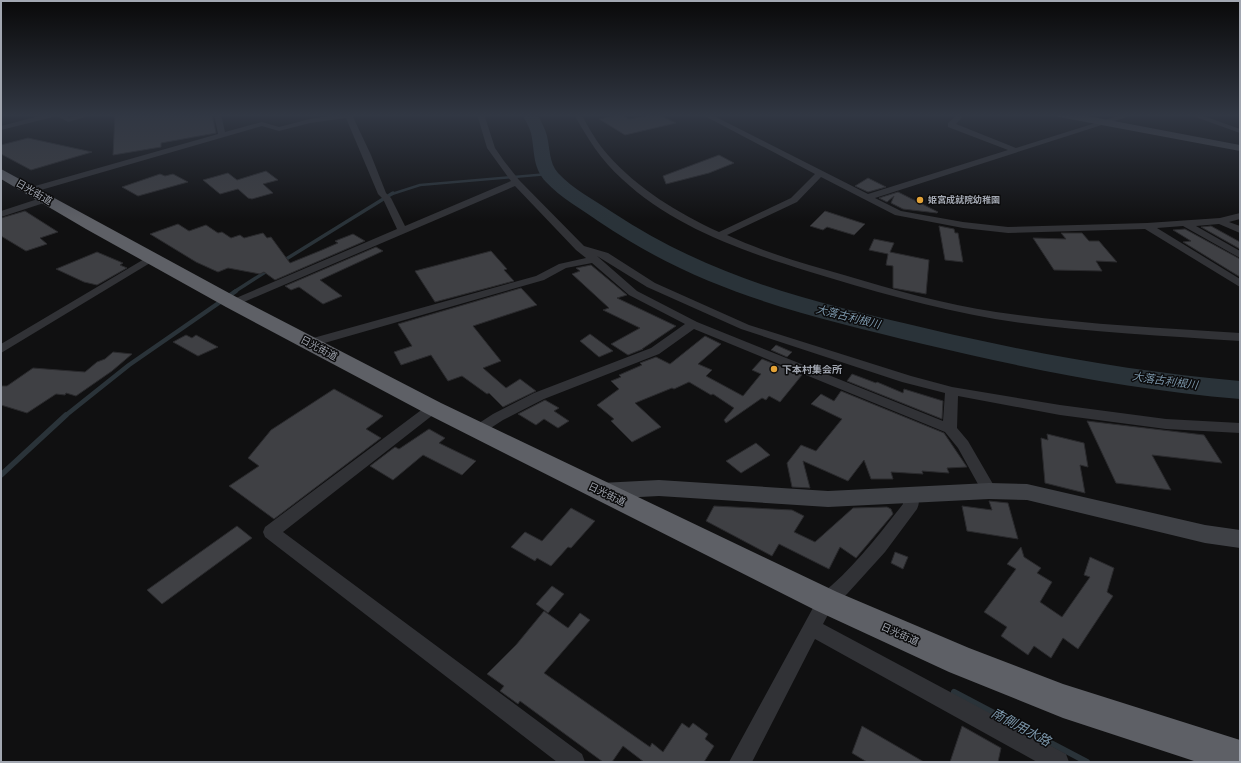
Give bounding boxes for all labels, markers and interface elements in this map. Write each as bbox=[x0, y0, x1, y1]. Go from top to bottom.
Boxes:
street label: 日光街道 bbox=[14, 177, 54, 207]
place label: 姫宮成就院幼稚園 bbox=[928, 194, 1000, 205]
marker: 姫宮成就院幼稚園 bbox=[915, 195, 925, 205]
water label: 大落古利根川 bbox=[814, 303, 883, 332]
street label: 日光街道 bbox=[299, 334, 339, 362]
marker: 下本村集会所 bbox=[769, 364, 779, 374]
place label: 下本村集会所 bbox=[782, 364, 842, 375]
water label: 大落古利根川 bbox=[1131, 370, 1200, 392]
street label: 日光街道 bbox=[587, 480, 627, 508]
street label: 日光街道 bbox=[879, 621, 921, 647]
water label: 南側用水路 bbox=[989, 705, 1054, 749]

